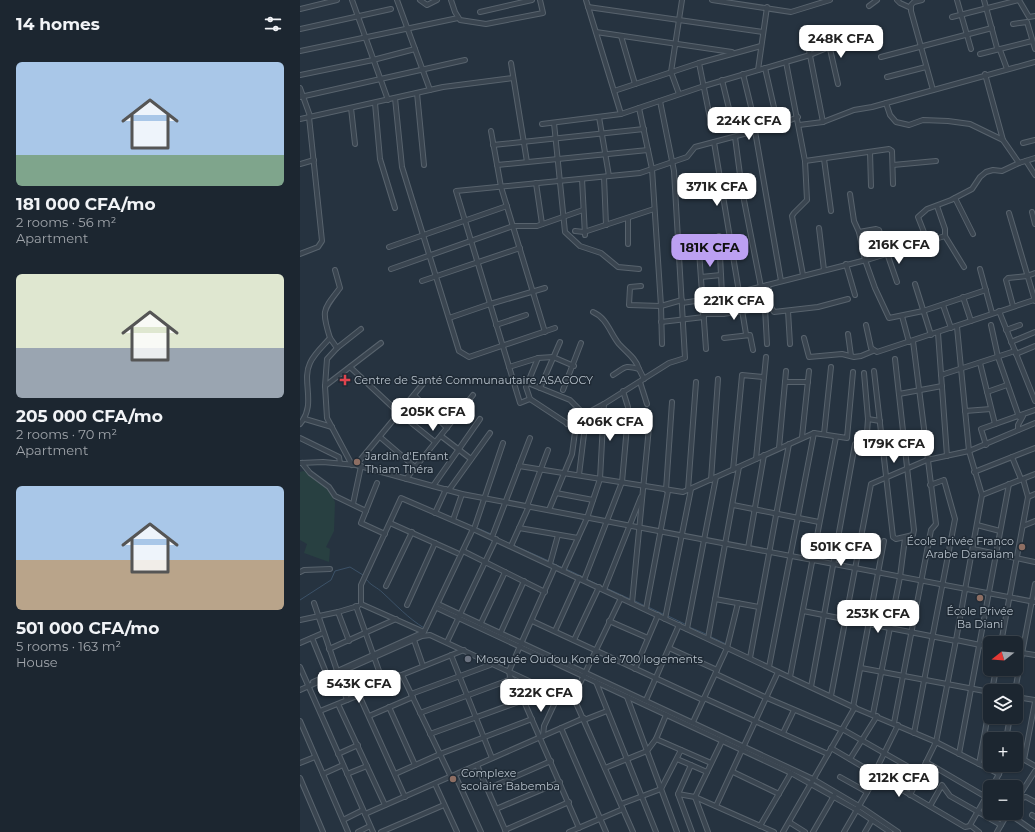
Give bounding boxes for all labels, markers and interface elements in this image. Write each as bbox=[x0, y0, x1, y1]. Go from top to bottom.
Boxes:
icon: filters bbox=[262, 13, 284, 35]
text: 14 homes bbox=[16, 14, 100, 34]
pin: 248K CFA bbox=[800, 25, 882, 59]
text: 248K CFA bbox=[808, 30, 874, 46]
icon: home bbox=[114, 88, 186, 160]
pin: 224K CFA bbox=[708, 107, 790, 141]
text: 224K CFA bbox=[717, 112, 781, 128]
pin: 371K CFA bbox=[676, 173, 758, 207]
text: 371K CFA bbox=[686, 178, 748, 194]
text: 181 000 CFA/mo bbox=[16, 194, 156, 214]
text: 2 rooms · 56 m² bbox=[16, 214, 116, 230]
text: Apartment bbox=[16, 230, 88, 246]
pin: 216K CFA bbox=[858, 231, 940, 265]
pin: 181K CFA bbox=[669, 234, 751, 268]
text: 216K CFA bbox=[868, 236, 930, 252]
text: 181K CFA bbox=[680, 239, 740, 255]
pin: 221K CFA bbox=[693, 287, 775, 321]
text: 221K CFA bbox=[703, 292, 765, 308]
icon: home bbox=[114, 300, 186, 372]
place label: Centre de Santé Communautaire ASACOCY bbox=[354, 373, 593, 387]
marker: Centre de Santé Communautaire ASACOCY bbox=[339, 374, 351, 386]
pin: 205K CFA bbox=[392, 398, 474, 432]
text: 205K CFA bbox=[401, 403, 465, 419]
text: 205 000 CFA/mo bbox=[16, 406, 163, 426]
pin: 406K CFA bbox=[569, 408, 651, 442]
text: 406K CFA bbox=[577, 413, 643, 429]
text: 2 rooms · 70 m² bbox=[16, 426, 117, 442]
pin: 179K CFA bbox=[853, 430, 935, 464]
text: 179K CFA bbox=[863, 435, 925, 451]
text: Apartment bbox=[16, 442, 88, 458]
place label: Jardin d'Enfant Thiam Théra bbox=[364, 449, 449, 476]
marker: Jardin d'Enfant Thiam Théra bbox=[352, 457, 362, 467]
icon: home bbox=[114, 512, 186, 584]
pin: 501K CFA bbox=[800, 533, 882, 567]
place label: École Privée Franco Arabe Darsalam bbox=[907, 534, 1014, 561]
text: 501K CFA bbox=[810, 538, 872, 554]
marker: École Privée Franco Arabe Darsalam bbox=[1017, 542, 1027, 552]
marker: École Privée Ba Diani bbox=[975, 593, 985, 603]
pin: 253K CFA bbox=[837, 600, 919, 634]
place label: École Privée Ba Diani bbox=[947, 604, 1014, 631]
text: 253K CFA bbox=[846, 605, 910, 621]
text: 501 000 CFA/mo bbox=[16, 618, 159, 638]
north arrow bbox=[983, 636, 1023, 676]
map controls bbox=[983, 636, 1023, 820]
text: 5 rooms · 163 m² bbox=[16, 638, 121, 654]
place label: Mosquée Oudou Koné de 700 logements bbox=[476, 652, 703, 666]
text: House bbox=[16, 654, 58, 670]
marker: Mosquée Oudou Koné de 700 logements bbox=[463, 654, 473, 664]
pin: 543K CFA bbox=[318, 670, 400, 704]
text: 543K CFA bbox=[327, 675, 391, 691]
pin: 322K CFA bbox=[500, 679, 582, 713]
text: 322K CFA bbox=[509, 684, 573, 700]
button: layers bbox=[983, 684, 1023, 724]
button: + bbox=[983, 732, 1023, 772]
pin: 212K CFA bbox=[858, 764, 940, 798]
place label: Complexe scolaire Babemba bbox=[461, 766, 560, 793]
text: 212K CFA bbox=[868, 769, 930, 785]
marker: Complexe scolaire Babemba bbox=[448, 774, 458, 784]
button: − bbox=[983, 780, 1023, 820]

